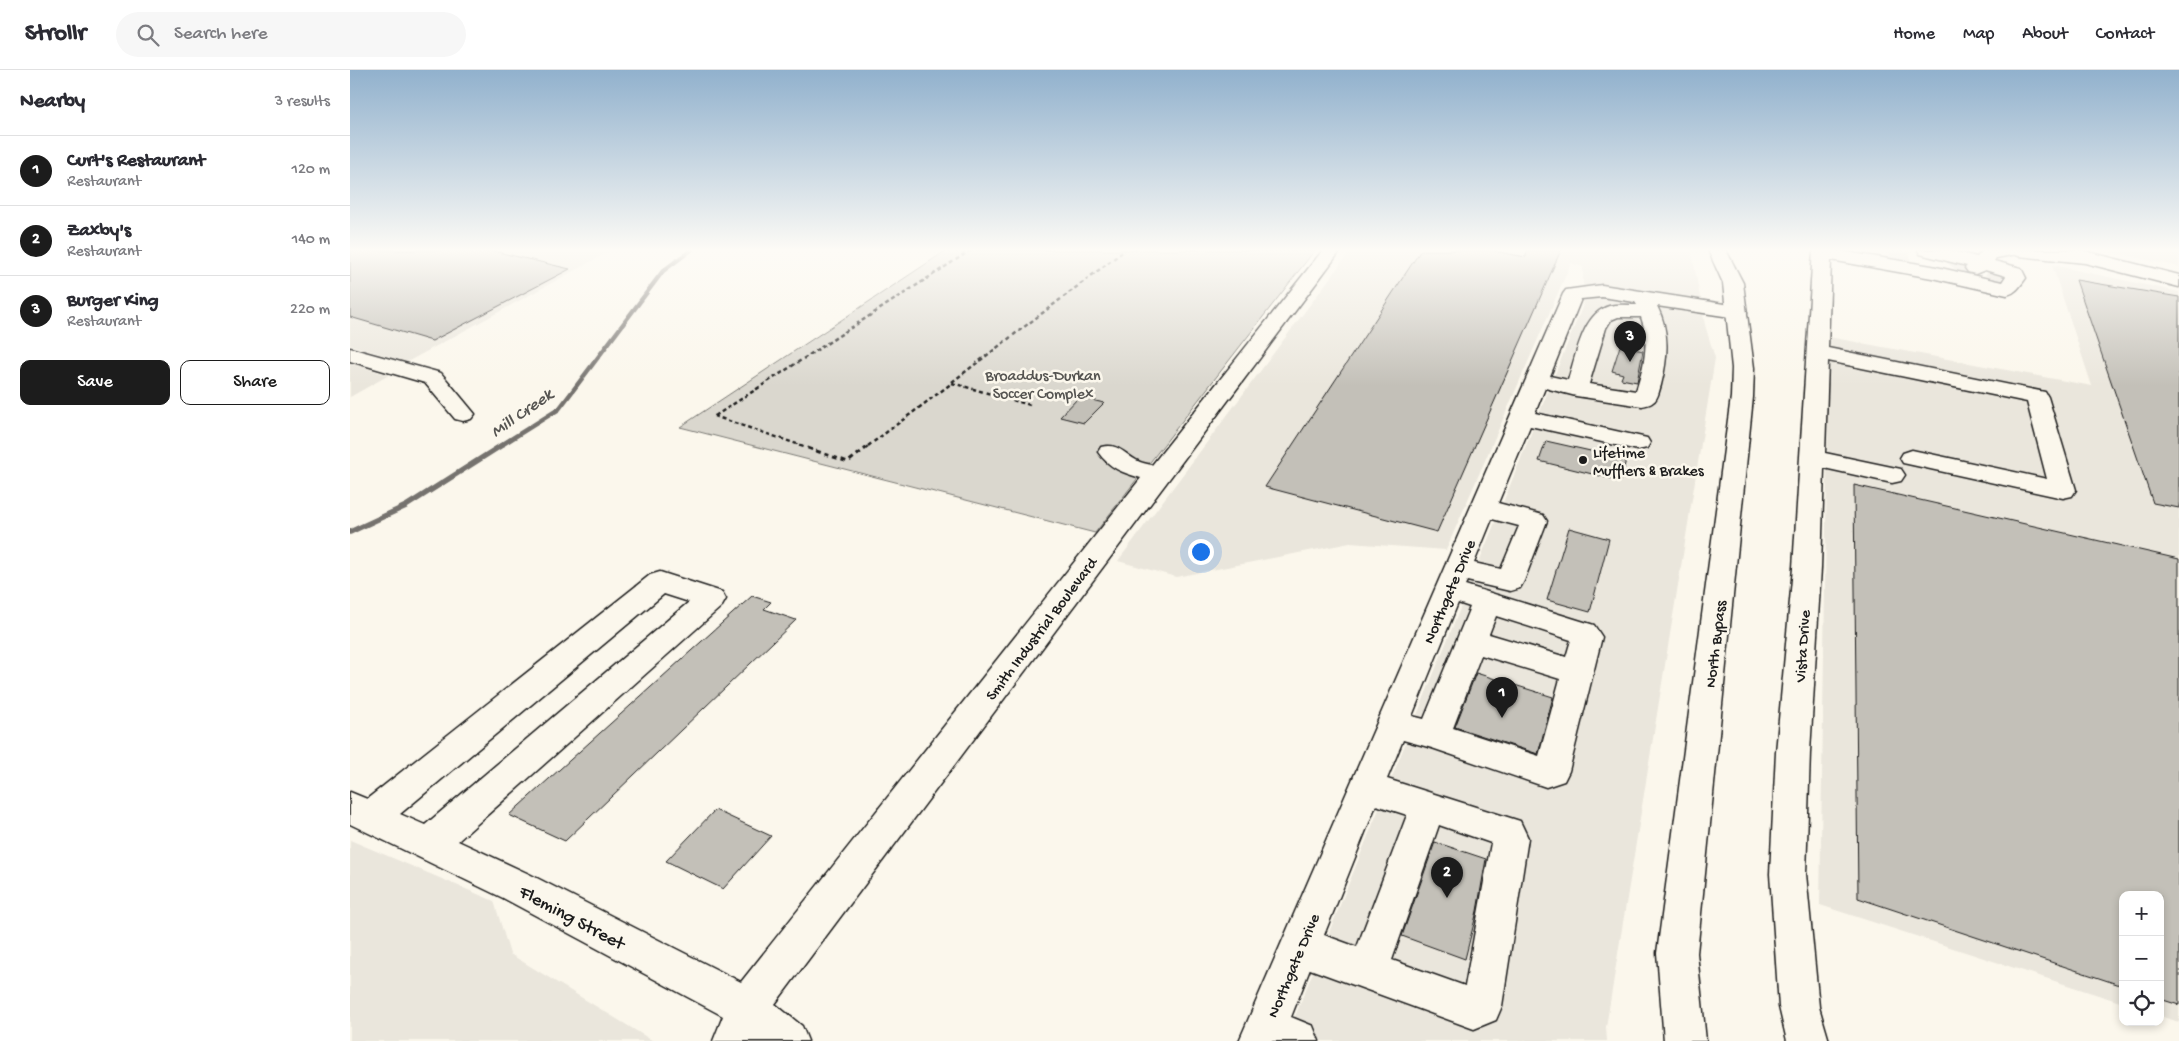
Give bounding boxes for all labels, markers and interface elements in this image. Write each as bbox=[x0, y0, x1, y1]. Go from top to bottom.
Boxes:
search box bbox=[116, 12, 466, 57]
text: Strollr bbox=[25, 20, 86, 49]
icon: search bbox=[134, 21, 162, 49]
text: Search here bbox=[174, 23, 268, 46]
text: Home bbox=[1893, 24, 1935, 45]
text: Map bbox=[1963, 24, 1994, 45]
text: About bbox=[2022, 24, 2068, 45]
text: Contact bbox=[2096, 24, 2154, 45]
text: Nearby bbox=[20, 90, 85, 115]
text: 3 results bbox=[275, 93, 330, 112]
text: Curt's Restaurant bbox=[67, 150, 205, 173]
text: 1 bbox=[33, 161, 39, 180]
text: 120 m bbox=[291, 161, 330, 180]
text: Restaurant bbox=[67, 173, 141, 192]
text: Zaxby's bbox=[67, 220, 131, 243]
text: 2 bbox=[32, 231, 40, 250]
text: 140 m bbox=[292, 231, 330, 250]
text: Restaurant bbox=[67, 243, 141, 262]
text: Burger King bbox=[67, 290, 159, 313]
text: 3 bbox=[32, 301, 40, 320]
text: 220 m bbox=[290, 301, 330, 320]
text: Restaurant bbox=[67, 313, 141, 332]
pin: 3 bbox=[1614, 321, 1646, 362]
button: Save bbox=[20, 360, 170, 405]
button: Share bbox=[180, 360, 330, 405]
park label: Broaddus-Durkan Soccer Complex bbox=[984, 368, 1101, 405]
water label: Mill Creek bbox=[487, 384, 559, 443]
place label: Lifetime Mufflers & Brakes bbox=[1593, 445, 1705, 482]
marker: Lifetime Mufflers & Brakes bbox=[1577, 454, 1589, 466]
street label: Northgate Drive bbox=[1421, 537, 1482, 647]
your location bbox=[1188, 539, 1214, 565]
street label: Smith Industrial Boulevard bbox=[983, 554, 1104, 705]
street label: North Bypass bbox=[1703, 599, 1732, 689]
street label: Vista Drive bbox=[1792, 609, 1817, 684]
pin: 1 bbox=[1486, 677, 1518, 718]
pin: 2 bbox=[1431, 857, 1463, 898]
street label: Fleming Street bbox=[514, 881, 630, 958]
map controls bbox=[2119, 891, 2164, 1026]
button: + bbox=[2119, 891, 2164, 936]
street label: Northgate Drive bbox=[1265, 911, 1326, 1021]
button: − bbox=[2119, 936, 2164, 981]
button: locate bbox=[2119, 981, 2164, 1026]

